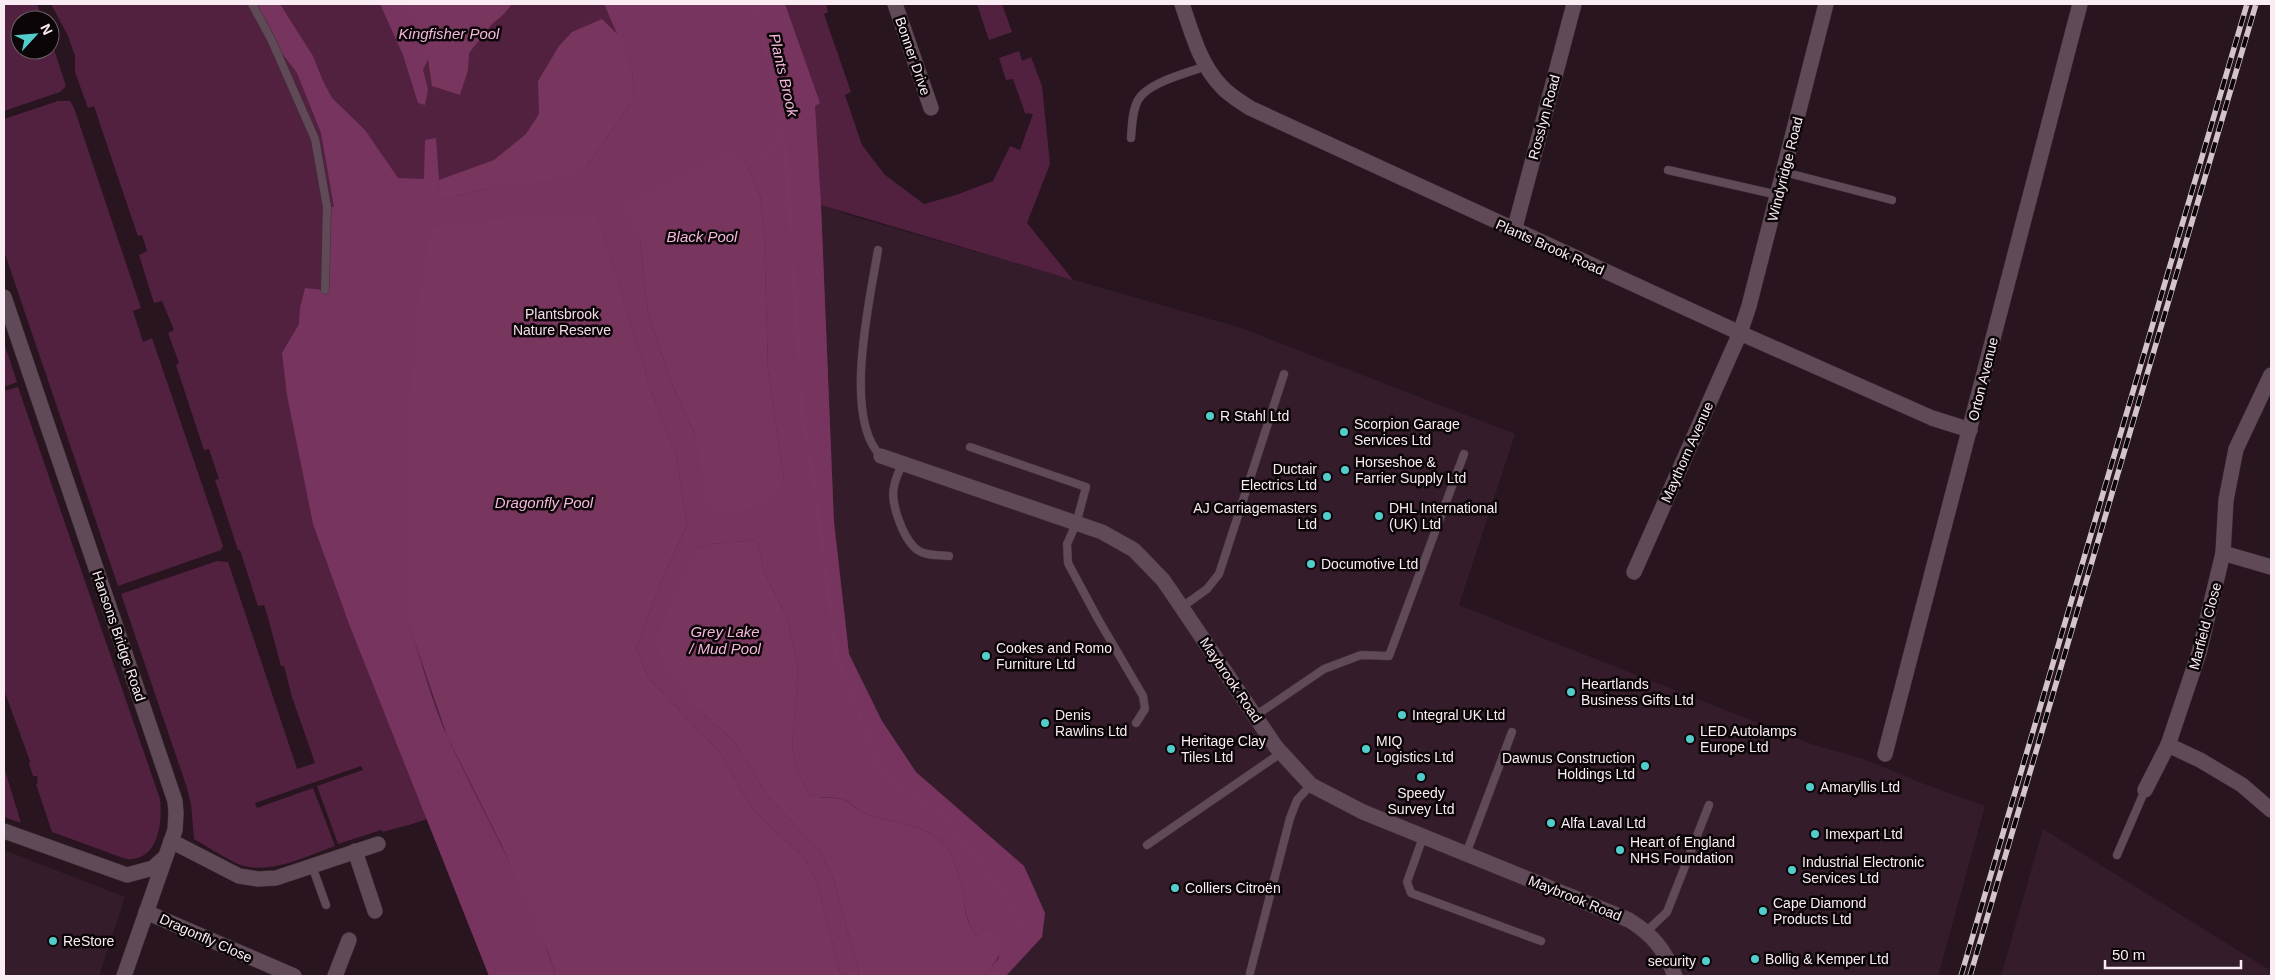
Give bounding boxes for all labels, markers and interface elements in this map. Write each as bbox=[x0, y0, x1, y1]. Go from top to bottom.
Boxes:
north arrow bbox=[10, 10, 60, 60]
street label: Bonner Drive bbox=[892, 15, 934, 97]
text: N bbox=[37, 21, 56, 37]
water label: Kingfisher Pool bbox=[399, 25, 500, 42]
water label: Plants Brook bbox=[766, 32, 802, 120]
street label: Rosslyn Road bbox=[1525, 73, 1563, 161]
street label: Windyridge Road bbox=[1764, 115, 1806, 223]
street label: Plants Brook Road bbox=[1493, 216, 1607, 278]
water label: Black Pool bbox=[667, 228, 738, 245]
park label: Plantsbrook Nature Reserve bbox=[513, 306, 611, 338]
street label: Orton Avenue bbox=[1965, 335, 2001, 422]
street label: Maythorn Avenue bbox=[1658, 399, 1716, 505]
place label: R Stahl Ltd bbox=[1220, 408, 1289, 424]
marker: R Stahl Ltd bbox=[1204, 410, 1216, 422]
place label: Scorpion Garage Services Ltd bbox=[1354, 416, 1460, 448]
marker: Scorpion Garage Services Ltd bbox=[1338, 426, 1350, 438]
place label: Horseshoe & Farrier Supply Ltd bbox=[1355, 454, 1466, 486]
place label: Ductair Electrics Ltd bbox=[1241, 461, 1317, 493]
marker: Horseshoe & Farrier Supply Ltd bbox=[1339, 464, 1351, 476]
marker: Ductair Electrics Ltd bbox=[1321, 471, 1333, 483]
water label: Dragonfly Pool bbox=[495, 494, 594, 511]
place label: AJ Carriagemasters Ltd bbox=[1193, 500, 1317, 532]
place label: DHL International (UK) Ltd bbox=[1389, 500, 1497, 532]
marker: AJ Carriagemasters Ltd bbox=[1321, 510, 1333, 522]
marker: DHL International (UK) Ltd bbox=[1373, 510, 1385, 522]
place label: Documotive Ltd bbox=[1321, 556, 1418, 572]
marker: Documotive Ltd bbox=[1305, 558, 1317, 570]
street label: Hansons Bridge Road bbox=[89, 569, 149, 703]
street label: Marfield Close bbox=[2186, 581, 2224, 671]
water label: Grey Lake / Mud Pool bbox=[688, 623, 762, 657]
street label: Maybrook Road bbox=[1197, 635, 1265, 725]
place label: Cookes and Romo Furniture Ltd bbox=[996, 640, 1112, 672]
marker: Cookes and Romo Furniture Ltd bbox=[980, 650, 992, 662]
place label: Heartlands Business Gifts Ltd bbox=[1581, 676, 1694, 708]
marker: Heartlands Business Gifts Ltd bbox=[1565, 686, 1577, 698]
place label: Denis Rawlins Ltd bbox=[1055, 707, 1127, 739]
place label: Integral UK Ltd bbox=[1412, 707, 1505, 723]
marker: Integral UK Ltd bbox=[1396, 709, 1408, 721]
marker: Denis Rawlins Ltd bbox=[1039, 717, 1051, 729]
place label: LED Autolamps Europe Ltd bbox=[1700, 723, 1797, 755]
place label: Heritage Clay Tiles Ltd bbox=[1181, 733, 1266, 765]
place label: MIQ Logistics Ltd bbox=[1376, 733, 1454, 765]
marker: LED Autolamps Europe Ltd bbox=[1684, 733, 1696, 745]
marker: Heritage Clay Tiles Ltd bbox=[1165, 743, 1177, 755]
marker: MIQ Logistics Ltd bbox=[1360, 743, 1372, 755]
place label: Dawnus Construction Holdings Ltd bbox=[1502, 750, 1635, 782]
marker: Dawnus Construction Holdings Ltd bbox=[1639, 760, 1651, 772]
marker: Speedy Survey Ltd bbox=[1415, 771, 1427, 783]
place label: Amaryllis Ltd bbox=[1820, 779, 1900, 795]
marker: Amaryllis Ltd bbox=[1804, 781, 1816, 793]
place label: Speedy Survey Ltd bbox=[1388, 785, 1454, 817]
place label: Alfa Laval Ltd bbox=[1561, 815, 1646, 831]
marker: Alfa Laval Ltd bbox=[1545, 817, 1557, 829]
place label: Imexpart Ltd bbox=[1825, 826, 1903, 842]
marker: Imexpart Ltd bbox=[1809, 828, 1821, 840]
place label: Heart of England NHS Foundation bbox=[1630, 834, 1735, 866]
marker: Heart of England NHS Foundation bbox=[1614, 844, 1626, 856]
place label: Industrial Electronic Services Ltd bbox=[1802, 854, 1924, 886]
marker: Industrial Electronic Services Ltd bbox=[1786, 864, 1798, 876]
street label: Maybrook Road bbox=[1526, 872, 1624, 924]
place label: Colliers Citroën bbox=[1185, 880, 1281, 896]
marker: Colliers Citroën bbox=[1169, 882, 1181, 894]
place label: Cape Diamond Products Ltd bbox=[1773, 895, 1866, 927]
marker: Cape Diamond Products Ltd bbox=[1757, 905, 1769, 917]
street label: Dragonfly Close bbox=[157, 910, 255, 966]
place label: ReStore bbox=[63, 933, 115, 949]
marker: ReStore bbox=[47, 935, 59, 947]
scale bar bbox=[2105, 938, 2241, 970]
text: 50 m bbox=[2112, 946, 2145, 963]
place label: Bollig & Kemper Ltd bbox=[1765, 951, 1889, 967]
place label: security bbox=[1648, 953, 1696, 969]
marker: Bollig & Kemper Ltd bbox=[1749, 953, 1761, 965]
marker: security bbox=[1700, 955, 1712, 967]

